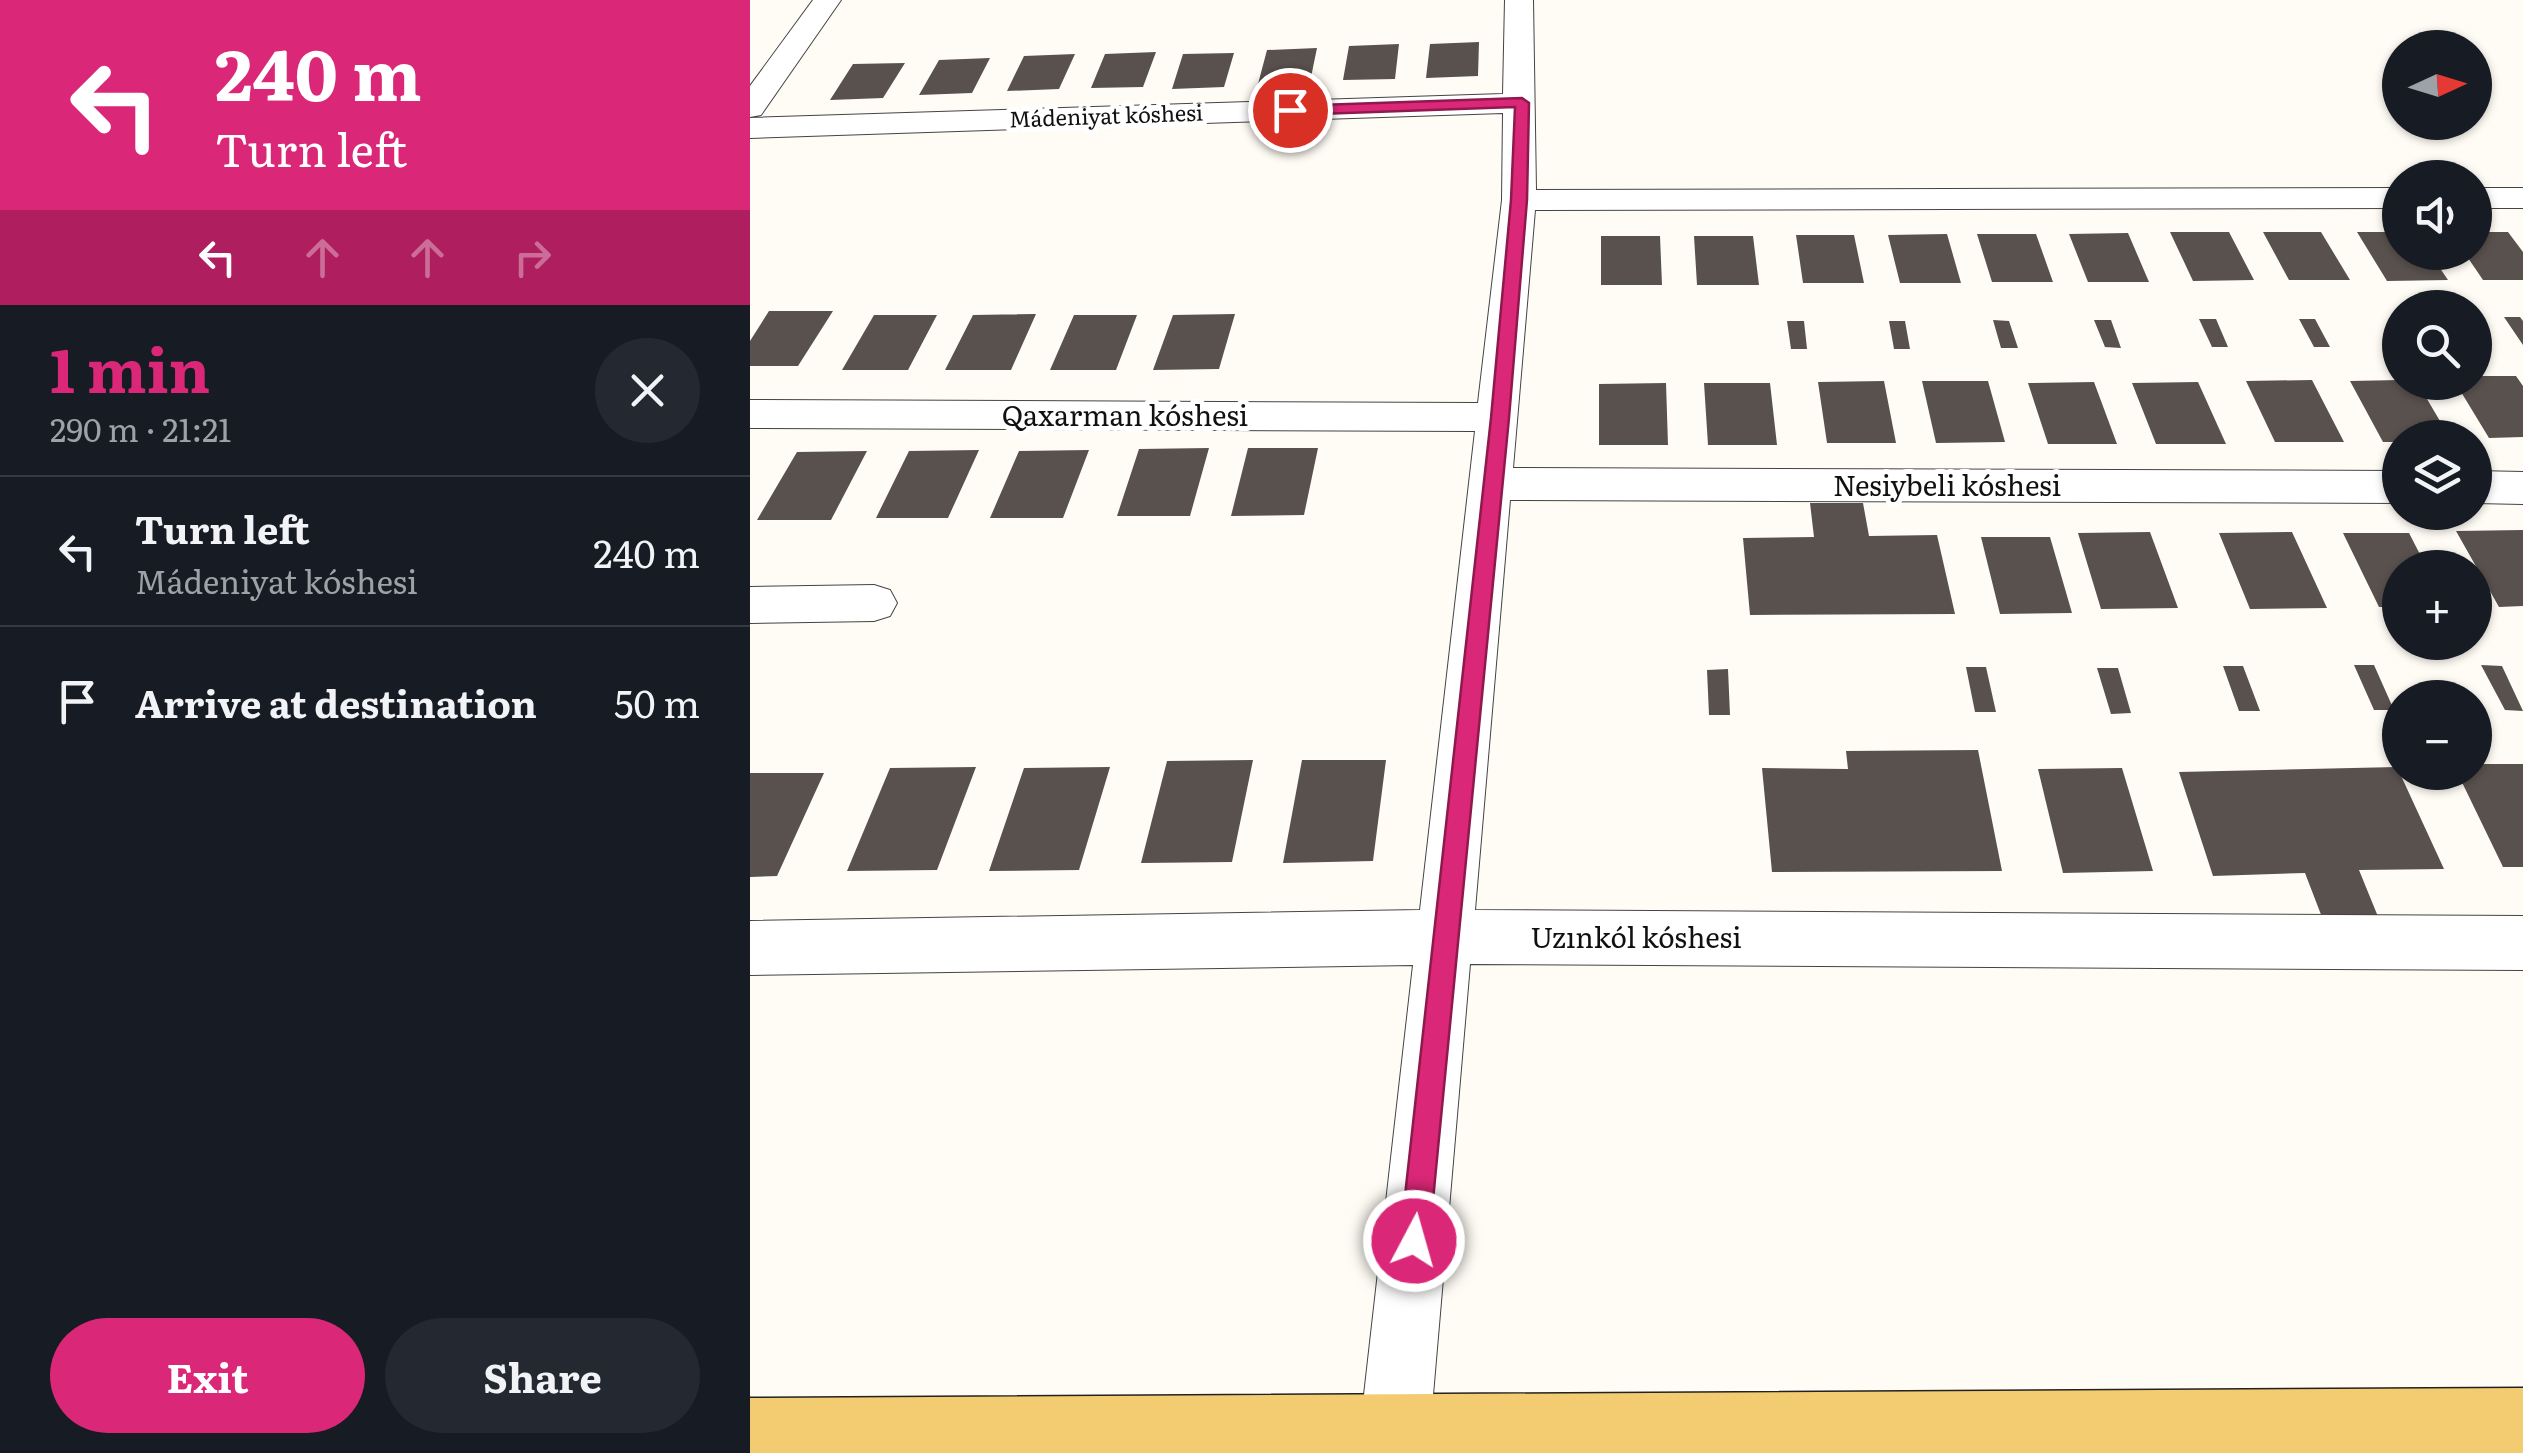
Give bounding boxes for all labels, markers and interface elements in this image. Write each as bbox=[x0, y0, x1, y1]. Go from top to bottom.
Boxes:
text: 240 m bbox=[215, 19, 422, 123]
north arrow bbox=[2382, 30, 2492, 140]
map controls bbox=[2382, 30, 2492, 790]
icon: left bbox=[50, 40, 180, 170]
pin bbox=[1248, 68, 1333, 153]
icon: arrive bbox=[1263, 83, 1318, 138]
street label: Mádeniyat kóshesi bbox=[1008, 95, 1204, 134]
text: Turn left bbox=[215, 114, 407, 181]
button: sound bbox=[2382, 160, 2492, 270]
icon: left bbox=[190, 230, 245, 285]
icon: ahead bbox=[295, 230, 350, 285]
icon: ahead bbox=[400, 230, 455, 285]
icon: right bbox=[505, 230, 560, 285]
button: search bbox=[2382, 290, 2492, 400]
text: 1 min bbox=[50, 322, 210, 411]
button: close bbox=[595, 338, 700, 443]
street label: Qaxarman kóshesi bbox=[1002, 393, 1248, 435]
text: 290 m · 21:21 bbox=[50, 404, 231, 452]
button: layers bbox=[2382, 420, 2492, 530]
street label: Nesiybeli kóshesi bbox=[1833, 463, 2061, 505]
text: Turn left bbox=[135, 499, 310, 556]
text: 240 m bbox=[593, 523, 700, 580]
icon: left bbox=[50, 524, 105, 579]
button: + bbox=[2382, 550, 2492, 660]
text: Mádeniyat kóshesi bbox=[135, 556, 418, 604]
text: Arrive at destination bbox=[135, 673, 537, 730]
text: 50 m bbox=[614, 673, 700, 730]
icon: arrive bbox=[50, 674, 105, 729]
button: − bbox=[2382, 680, 2492, 790]
street label: Uzınkól kóshesi bbox=[1531, 915, 1741, 957]
position arrow bbox=[1362, 1189, 1466, 1293]
button: Exit bbox=[50, 1318, 365, 1433]
button: Share bbox=[385, 1318, 700, 1433]

